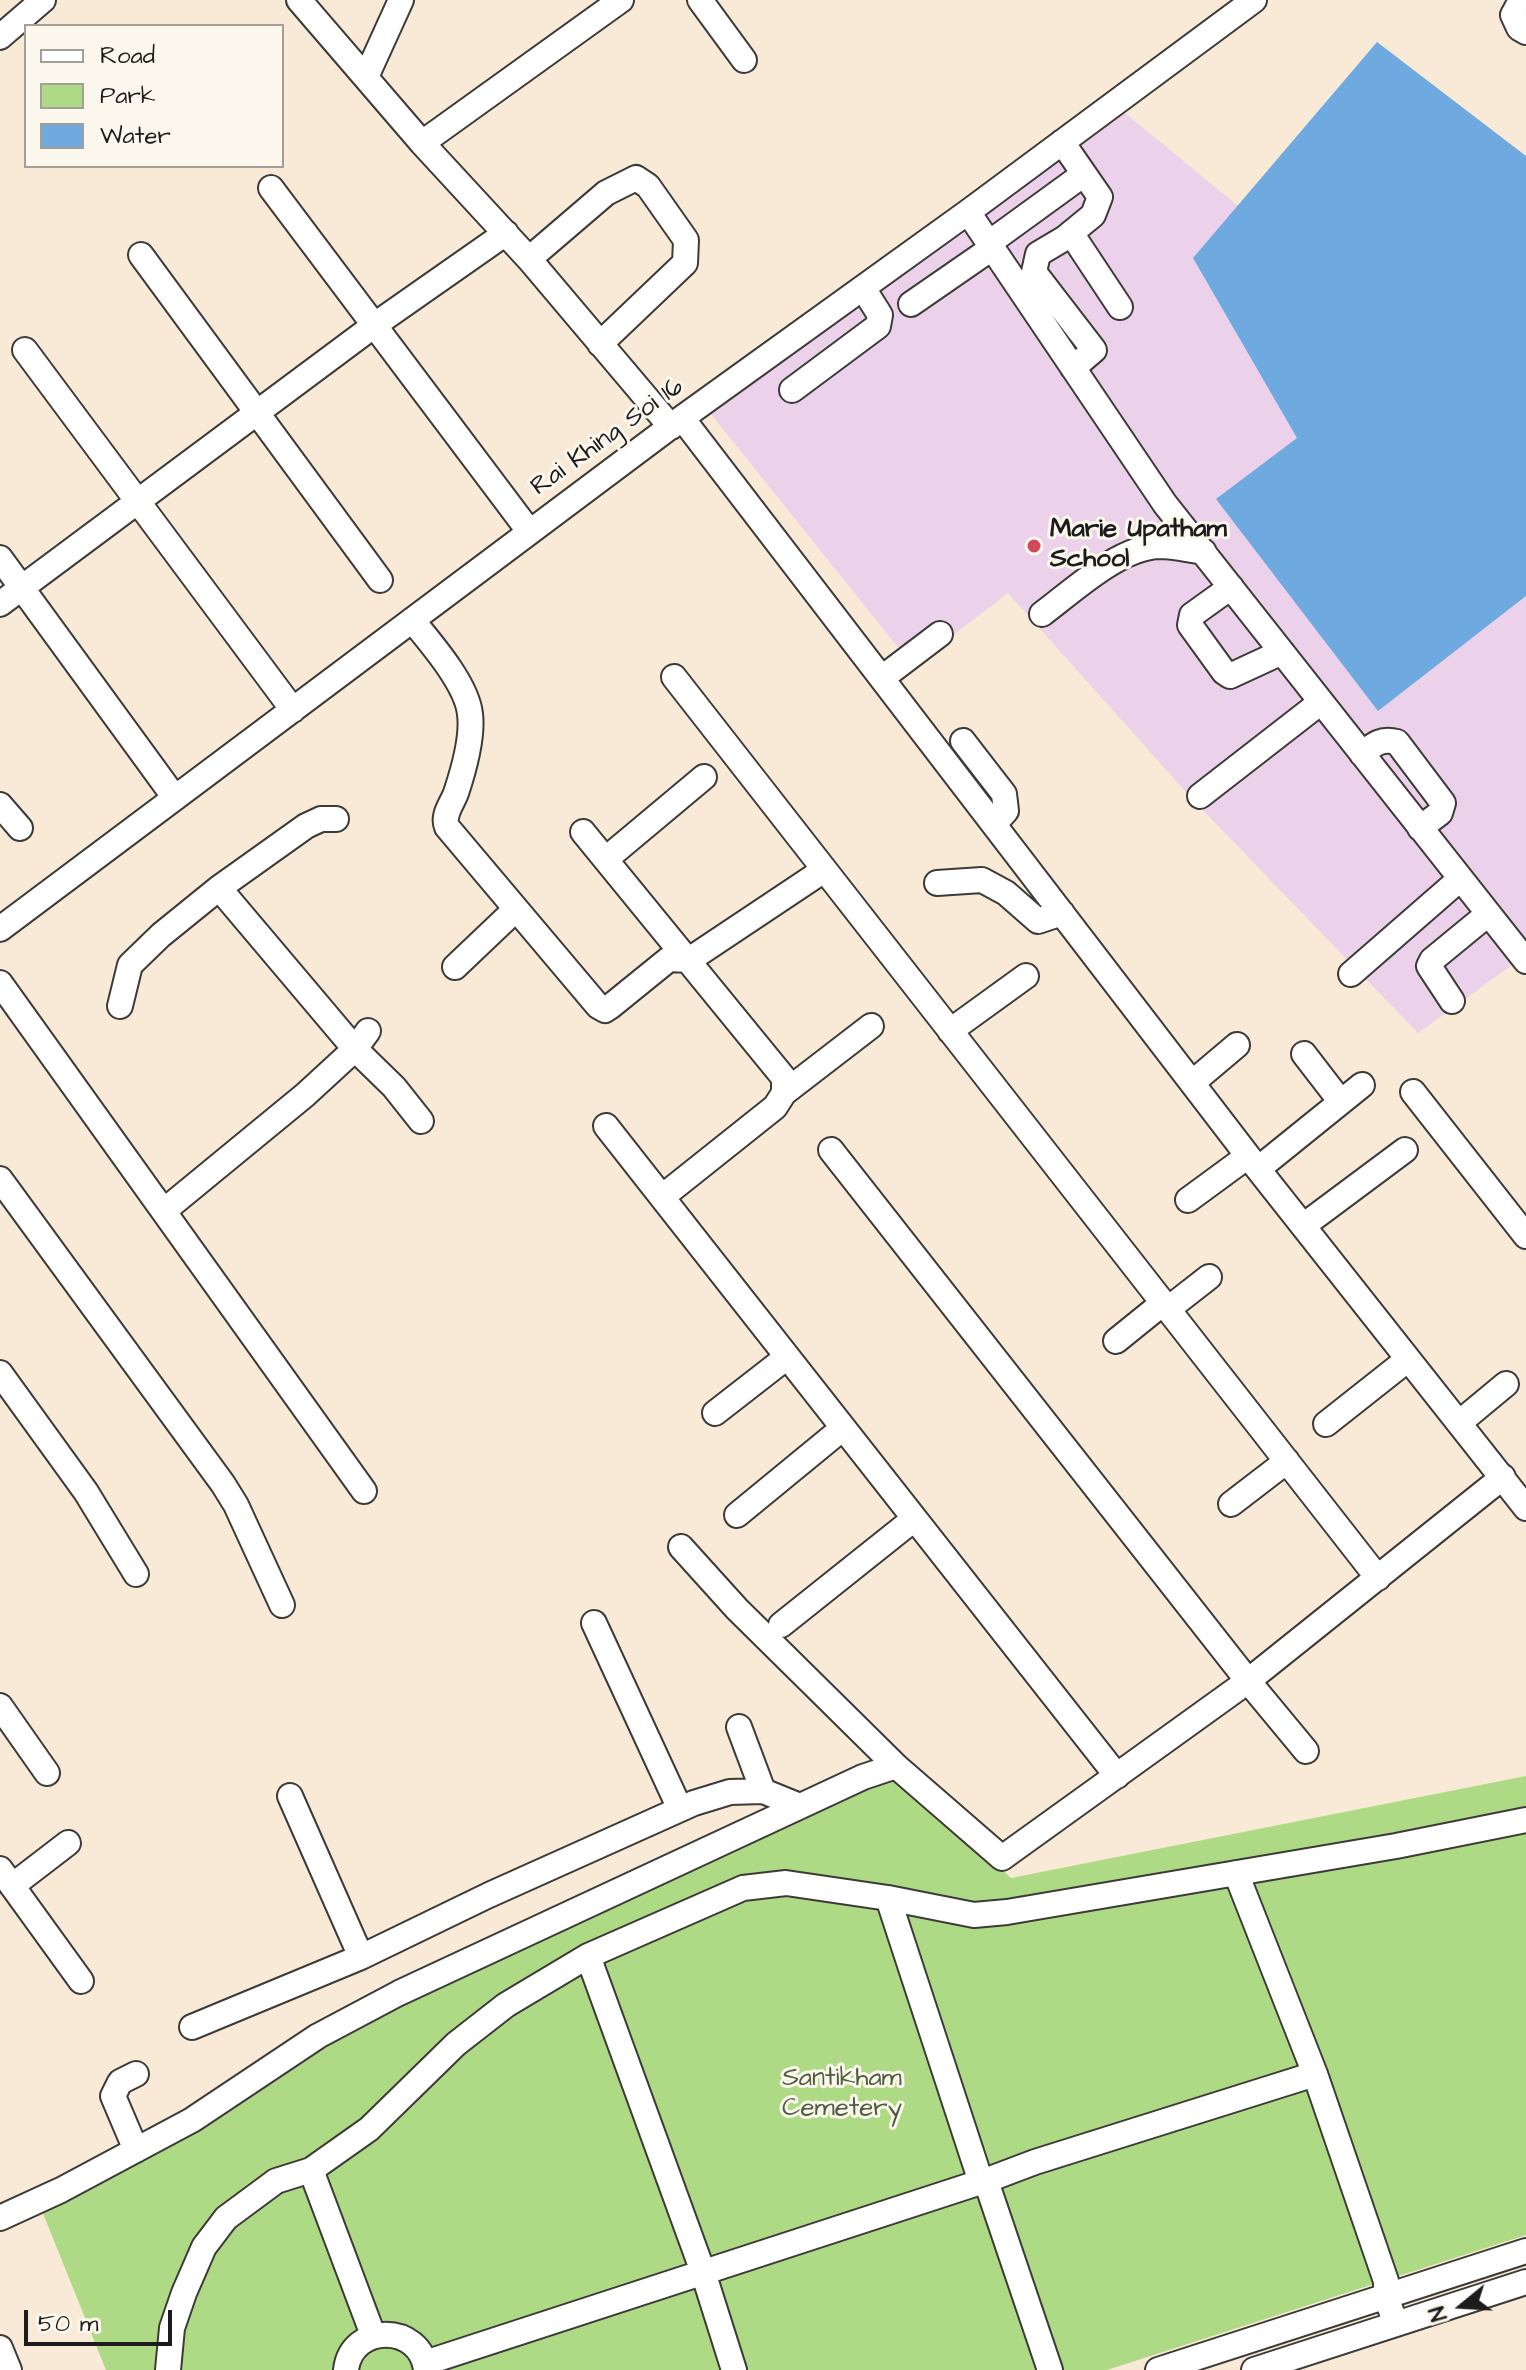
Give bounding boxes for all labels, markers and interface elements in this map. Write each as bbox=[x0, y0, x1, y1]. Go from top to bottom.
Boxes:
legend bbox=[24, 24, 284, 168]
text: Road bbox=[100, 39, 155, 73]
text: Park bbox=[100, 79, 156, 113]
text: Water bbox=[100, 119, 171, 153]
street label: Rai Khing Soi 16 bbox=[526, 372, 690, 504]
place label: Marie Upatham School bbox=[1050, 515, 1227, 576]
marker: Marie Upatham School bbox=[1025, 537, 1043, 555]
park label: Santikham Cemetery bbox=[782, 2064, 902, 2126]
north arrow bbox=[1422, 2266, 1502, 2346]
scale bar bbox=[28, 2294, 176, 2344]
text: N bbox=[1422, 2302, 1456, 2325]
text: 50 m bbox=[38, 2307, 98, 2341]

